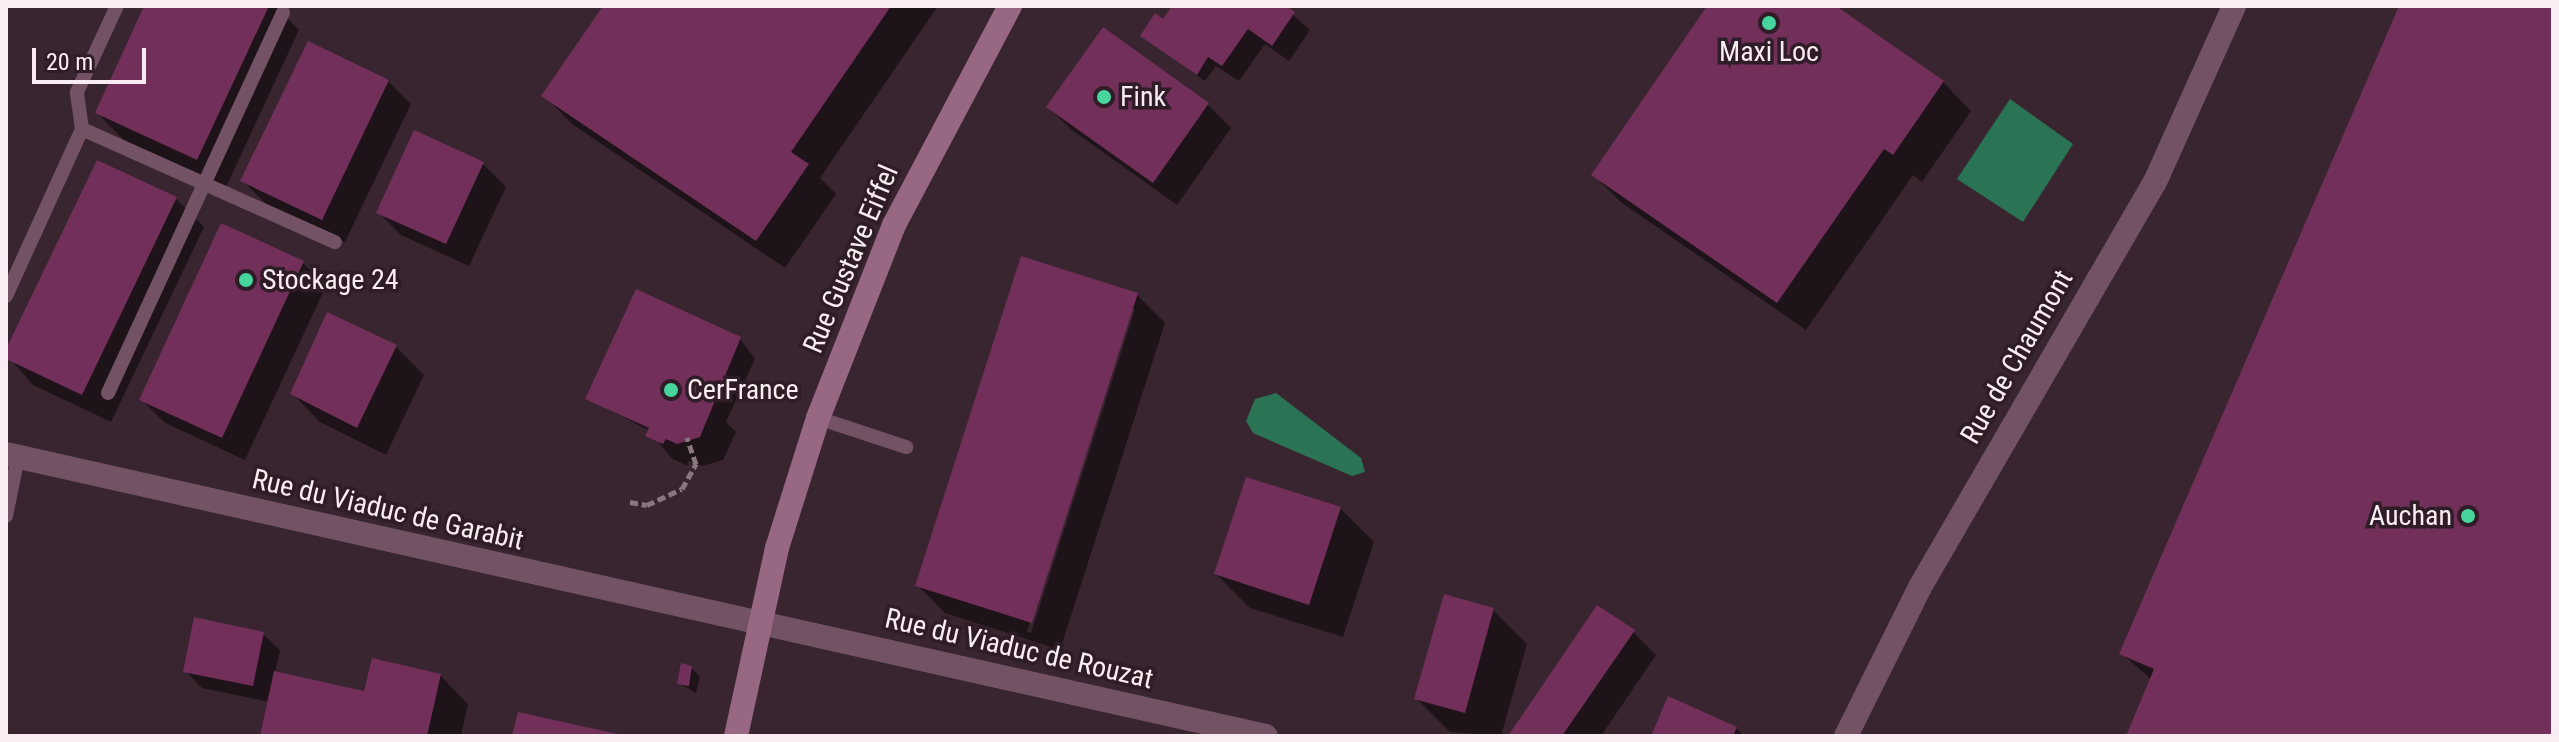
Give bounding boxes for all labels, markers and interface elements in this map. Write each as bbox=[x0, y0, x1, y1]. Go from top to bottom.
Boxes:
marker: Maxi Loc bbox=[1760, 14, 1778, 32]
scale bar bbox=[36, 32, 150, 82]
place label: Maxi Loc bbox=[1719, 35, 1819, 69]
text: 20 m bbox=[46, 48, 93, 76]
place label: Fink bbox=[1120, 80, 1166, 114]
marker: Fink bbox=[1095, 88, 1113, 106]
street label: Rue Gustave Eiffel bbox=[796, 160, 906, 358]
place label: Stockage 24 bbox=[262, 263, 399, 297]
street label: Rue de Chaumont bbox=[1954, 264, 2080, 450]
marker: Stockage 24 bbox=[237, 271, 255, 289]
place label: CerFrance bbox=[687, 373, 799, 407]
marker: CerFrance bbox=[662, 381, 680, 399]
street label: Rue du Viaduc de Garabit bbox=[249, 462, 527, 558]
place label: Auchan bbox=[2369, 499, 2452, 533]
marker: Auchan bbox=[2459, 507, 2477, 525]
street label: Rue du Viaduc de Rouzat bbox=[882, 602, 1156, 696]

